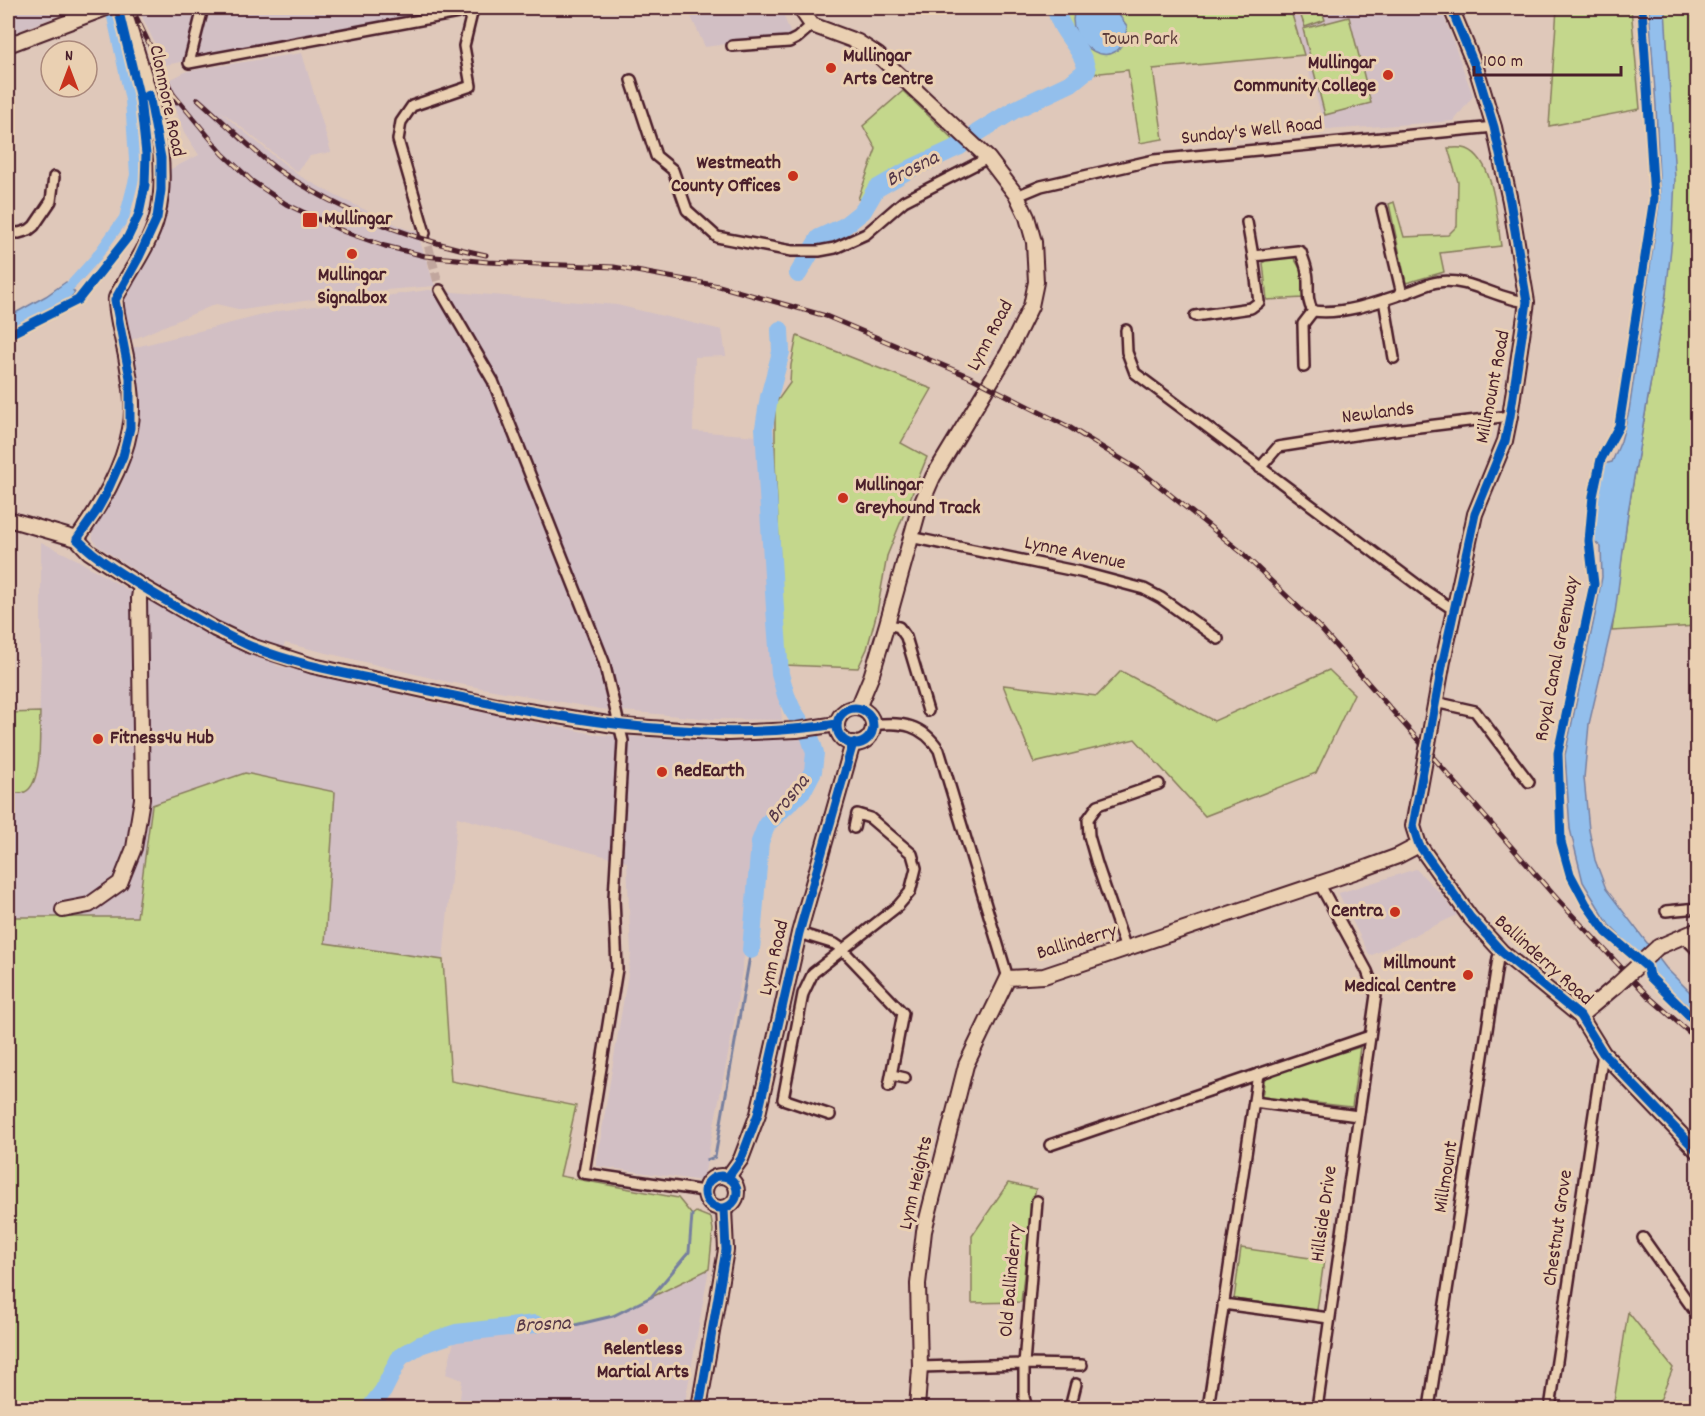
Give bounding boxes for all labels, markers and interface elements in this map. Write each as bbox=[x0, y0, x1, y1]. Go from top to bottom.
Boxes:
park label: Town Park bbox=[1102, 26, 1178, 54]
north arrow bbox=[39, 39, 99, 99]
scale bar bbox=[1474, 39, 1621, 77]
street label: Clonmore Road bbox=[140, 43, 192, 159]
place label: Mullingar Arts Centre bbox=[843, 43, 933, 94]
text: N bbox=[65, 45, 73, 68]
place label: Mullingar Community College bbox=[1234, 50, 1377, 101]
text: 100 m bbox=[1483, 50, 1523, 75]
marker: Mullingar Arts Centre bbox=[824, 61, 838, 75]
marker: Mullingar Community College bbox=[1381, 68, 1395, 82]
street label: Sunday's Well Road bbox=[1180, 111, 1324, 153]
water label: Brosna bbox=[881, 144, 946, 196]
place label: Westmeath County Offices bbox=[671, 150, 781, 201]
marker: Westmeath County Offices bbox=[786, 169, 800, 183]
place label: Mullingar bbox=[324, 206, 393, 234]
marker: Mullingar bbox=[301, 211, 319, 229]
marker: Mullingar Signalbox bbox=[345, 247, 359, 261]
place label: Mullingar Signalbox bbox=[317, 262, 387, 313]
street label: Lynn Road bbox=[961, 296, 1021, 376]
street label: Millmount Road bbox=[1469, 328, 1519, 446]
street label: Newlands bbox=[1340, 396, 1416, 432]
place label: Mullingar Greyhound Track bbox=[855, 472, 980, 523]
marker: Mullingar Greyhound Track bbox=[836, 491, 850, 505]
street label: Lynne Avenue bbox=[1022, 530, 1128, 578]
street label: Royal Canal Greenway bbox=[1528, 573, 1588, 744]
place label: Fitness4u Hub bbox=[110, 725, 214, 753]
marker: Fitness4u Hub bbox=[91, 732, 105, 746]
place label: RedEarth bbox=[674, 758, 744, 786]
marker: RedEarth bbox=[655, 765, 669, 779]
water label: Brosna bbox=[760, 768, 819, 831]
place label: Centra bbox=[1331, 898, 1384, 926]
marker: Centra bbox=[1388, 905, 1402, 919]
street label: Ballinderry Road bbox=[1487, 909, 1599, 1013]
street label: Lynn Road bbox=[753, 917, 797, 999]
street label: Ballinderry bbox=[1034, 917, 1121, 968]
place label: Millmount Medical Centre bbox=[1344, 950, 1457, 1001]
marker: Millmount Medical Centre bbox=[1461, 968, 1475, 982]
street label: Lynn Heights bbox=[893, 1133, 941, 1233]
street label: Millmount bbox=[1427, 1139, 1467, 1215]
street label: Hillside Drive bbox=[1304, 1164, 1346, 1264]
street label: Chestnut Grove bbox=[1537, 1168, 1581, 1288]
street label: Old Ballinderry bbox=[993, 1223, 1031, 1338]
water label: Brosna bbox=[515, 1310, 573, 1342]
marker: Relentless Martial Arts bbox=[636, 1322, 650, 1336]
place label: Relentless Martial Arts bbox=[597, 1336, 689, 1387]

